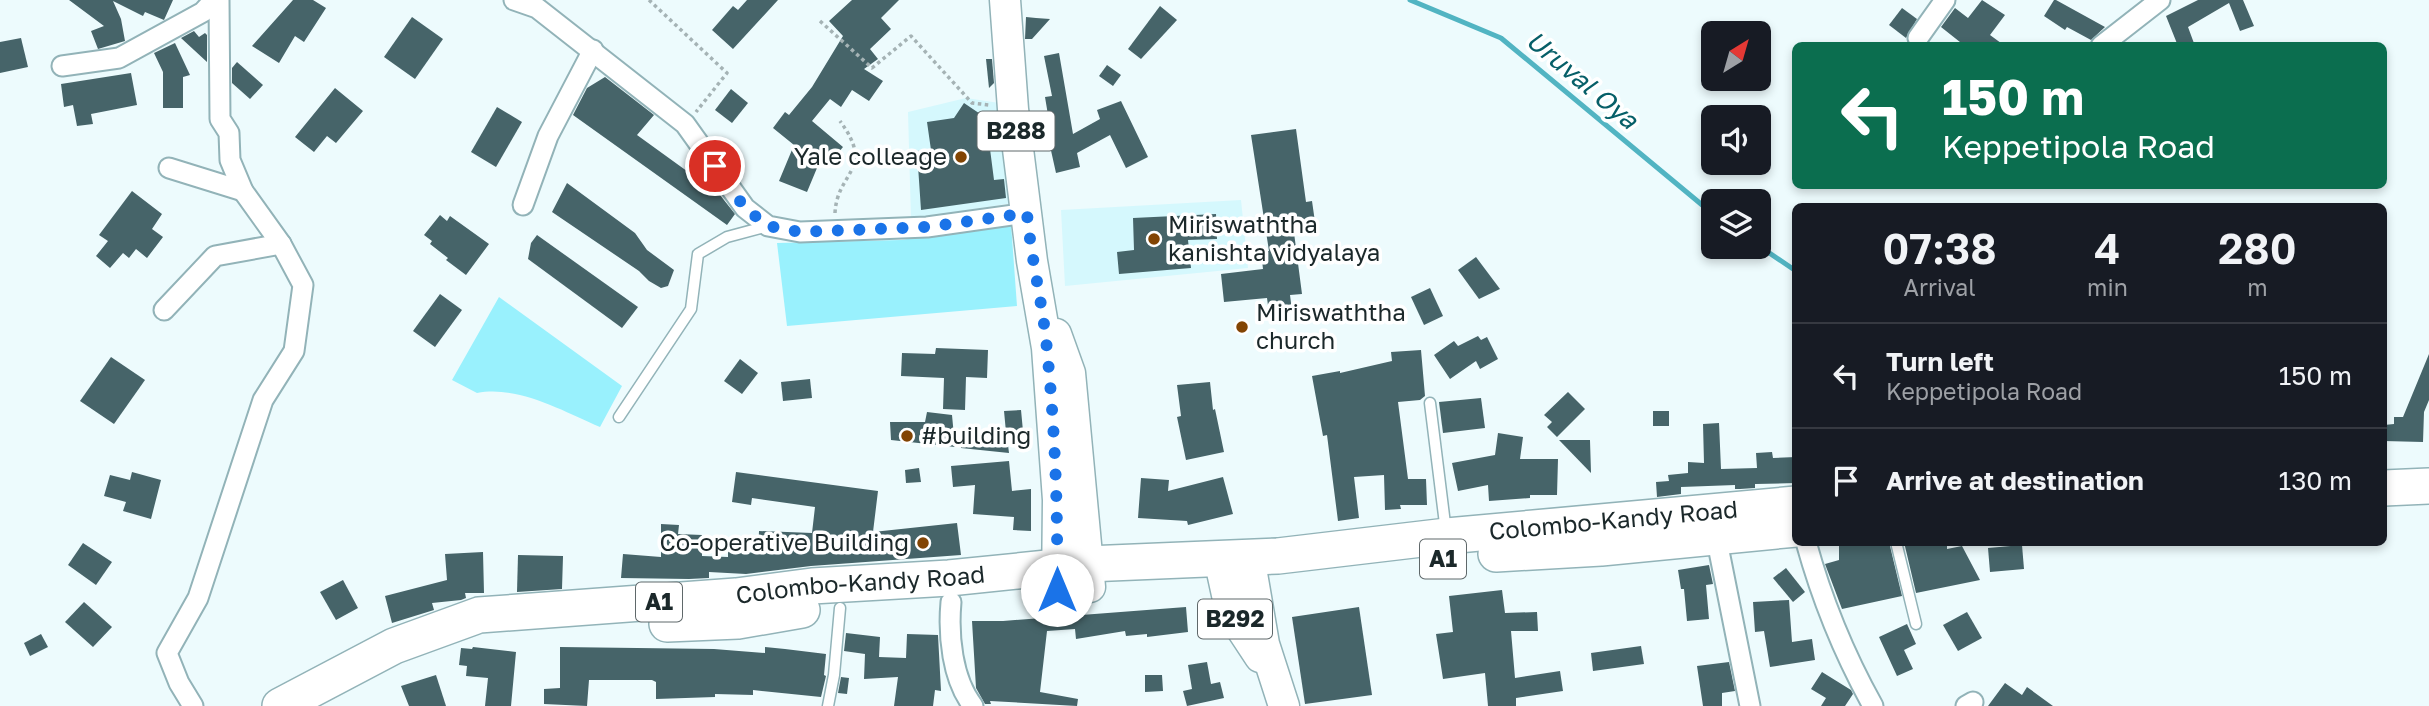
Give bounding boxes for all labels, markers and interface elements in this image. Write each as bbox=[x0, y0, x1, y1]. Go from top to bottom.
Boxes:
north arrow bbox=[1701, 21, 1771, 91]
map controls bbox=[1701, 21, 1771, 259]
water label: Uruval Oya bbox=[1520, 24, 1645, 136]
text: 150 m bbox=[1942, 67, 2084, 126]
icon: left bbox=[1827, 70, 1918, 161]
button: sound bbox=[1701, 105, 1771, 175]
road number: B288 bbox=[978, 112, 1054, 150]
text: Keppetipola Road bbox=[1942, 127, 2215, 165]
pin bbox=[685, 136, 745, 196]
place label: Yale colleage bbox=[794, 141, 947, 170]
icon: arrive bbox=[696, 147, 734, 185]
marker: Yale colleage bbox=[953, 149, 969, 165]
button: layers bbox=[1701, 189, 1771, 259]
place label: Miriswaththa kanishta vidyalaya bbox=[1168, 209, 1380, 266]
text: 07:38 bbox=[1882, 223, 1997, 273]
text: 4 bbox=[2094, 223, 2121, 273]
text: 280 bbox=[2218, 223, 2297, 273]
marker: Miriswaththa kanishta vidyalaya bbox=[1146, 231, 1162, 247]
text: Arrival bbox=[1904, 273, 1976, 301]
text: min bbox=[2087, 273, 2128, 301]
text: m bbox=[2247, 273, 2268, 301]
place label: Miriswaththa church bbox=[1256, 297, 1406, 354]
marker: Miriswaththa church bbox=[1234, 319, 1250, 335]
text: Turn left bbox=[1886, 346, 1994, 377]
icon: left bbox=[1827, 357, 1865, 395]
text: 150 m bbox=[2279, 360, 2352, 391]
text: Keppetipola Road bbox=[1886, 377, 2082, 405]
place label: #building bbox=[921, 420, 1031, 449]
marker: #building bbox=[899, 428, 915, 444]
icon: arrive bbox=[1827, 462, 1865, 500]
text: Arrive at destination bbox=[1886, 465, 2144, 496]
text: 130 m bbox=[2279, 465, 2352, 496]
street label: Colombo-Kandy Road bbox=[1487, 493, 1739, 545]
place label: Co-operative Building bbox=[660, 527, 909, 556]
marker: Co-operative Building bbox=[915, 535, 931, 551]
road number: A1 bbox=[1420, 540, 1466, 579]
position arrow bbox=[1020, 553, 1094, 627]
street label: Colombo-Kandy Road bbox=[734, 558, 986, 609]
road number: A1 bbox=[636, 582, 682, 622]
road number: B292 bbox=[1198, 600, 1272, 638]

